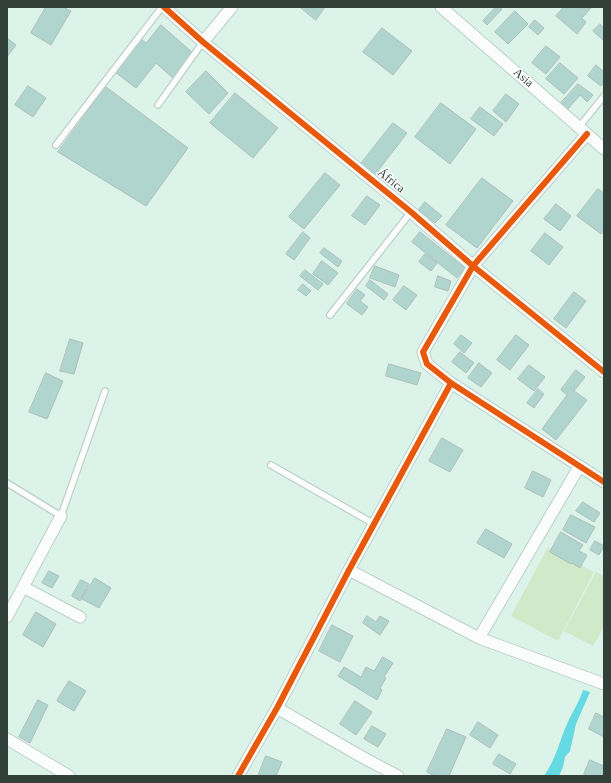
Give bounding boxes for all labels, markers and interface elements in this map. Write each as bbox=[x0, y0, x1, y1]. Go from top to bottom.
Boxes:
street label: Asia bbox=[510, 65, 536, 91]
street label: África bbox=[375, 166, 407, 196]

